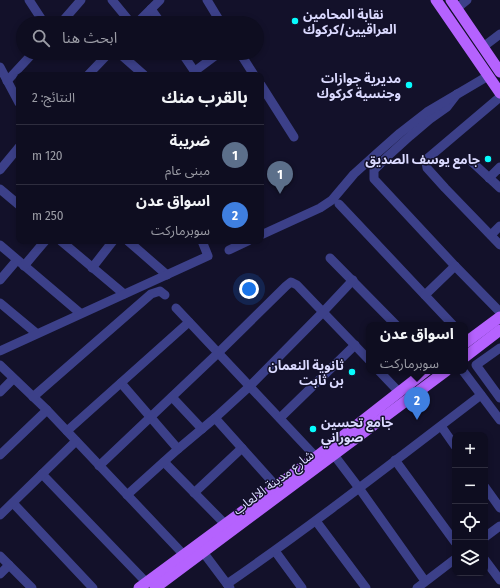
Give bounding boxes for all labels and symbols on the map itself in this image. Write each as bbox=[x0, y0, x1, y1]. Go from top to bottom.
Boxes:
place label: نقابة المحامين العراقيين/كركوك bbox=[303, 7, 396, 37]
marker: نقابة المحامين العراقيين/كركوك bbox=[290, 16, 300, 26]
place label: مديرية جوازات وجنسية كركوك bbox=[317, 71, 401, 101]
marker: مديرية جوازات وجنسية كركوك bbox=[404, 80, 414, 90]
place label: جامع يوسف الصديق bbox=[365, 152, 480, 169]
marker: جامع يوسف الصديق bbox=[483, 154, 493, 164]
pin: 1 bbox=[267, 161, 293, 194]
your location bbox=[239, 279, 259, 299]
place label: ثانوية النعمان بن ثابت bbox=[268, 358, 344, 388]
marker: ثانوية النعمان بن ثابت bbox=[347, 367, 357, 377]
pin: 2 bbox=[404, 387, 430, 420]
place label: جامع تحسين صوراني bbox=[321, 415, 393, 448]
marker: جامع تحسين صوراني bbox=[308, 424, 318, 434]
street label: شارع مدينة الالعاب bbox=[230, 447, 318, 520]

